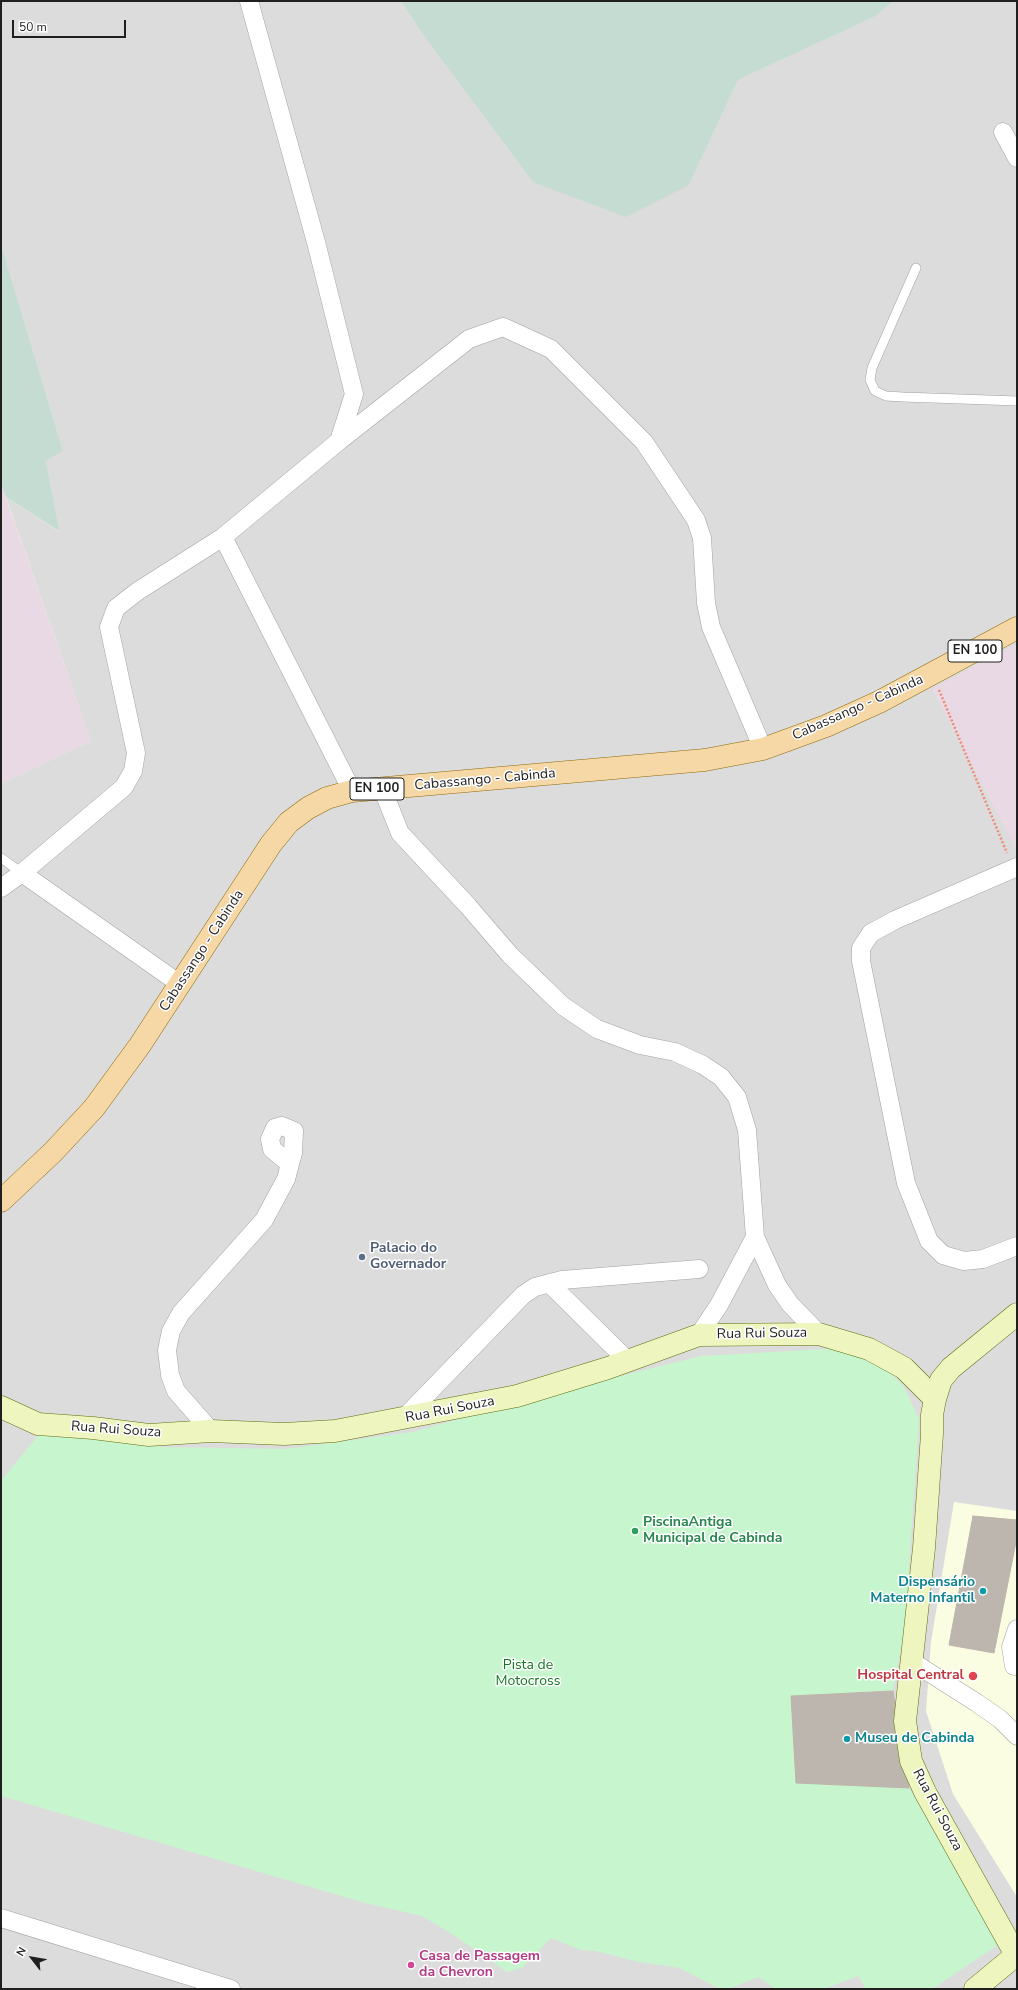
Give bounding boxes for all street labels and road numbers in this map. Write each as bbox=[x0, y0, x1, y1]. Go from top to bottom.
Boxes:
road number: EN 100 bbox=[948, 640, 1002, 662]
street label: Cabassango - Cabinda bbox=[790, 672, 926, 744]
street label: Cabassango - Cabinda bbox=[414, 765, 556, 795]
road number: EN 100 bbox=[350, 778, 404, 800]
street label: Cabassango - Cabinda bbox=[156, 887, 248, 1015]
street label: Rua Rui Souza bbox=[717, 1325, 807, 1343]
street label: Rua Rui Souza bbox=[404, 1393, 496, 1427]
street label: Rua Rui Souza bbox=[70, 1418, 162, 1442]
street label: Rua Rui Souza bbox=[908, 1766, 966, 1854]

